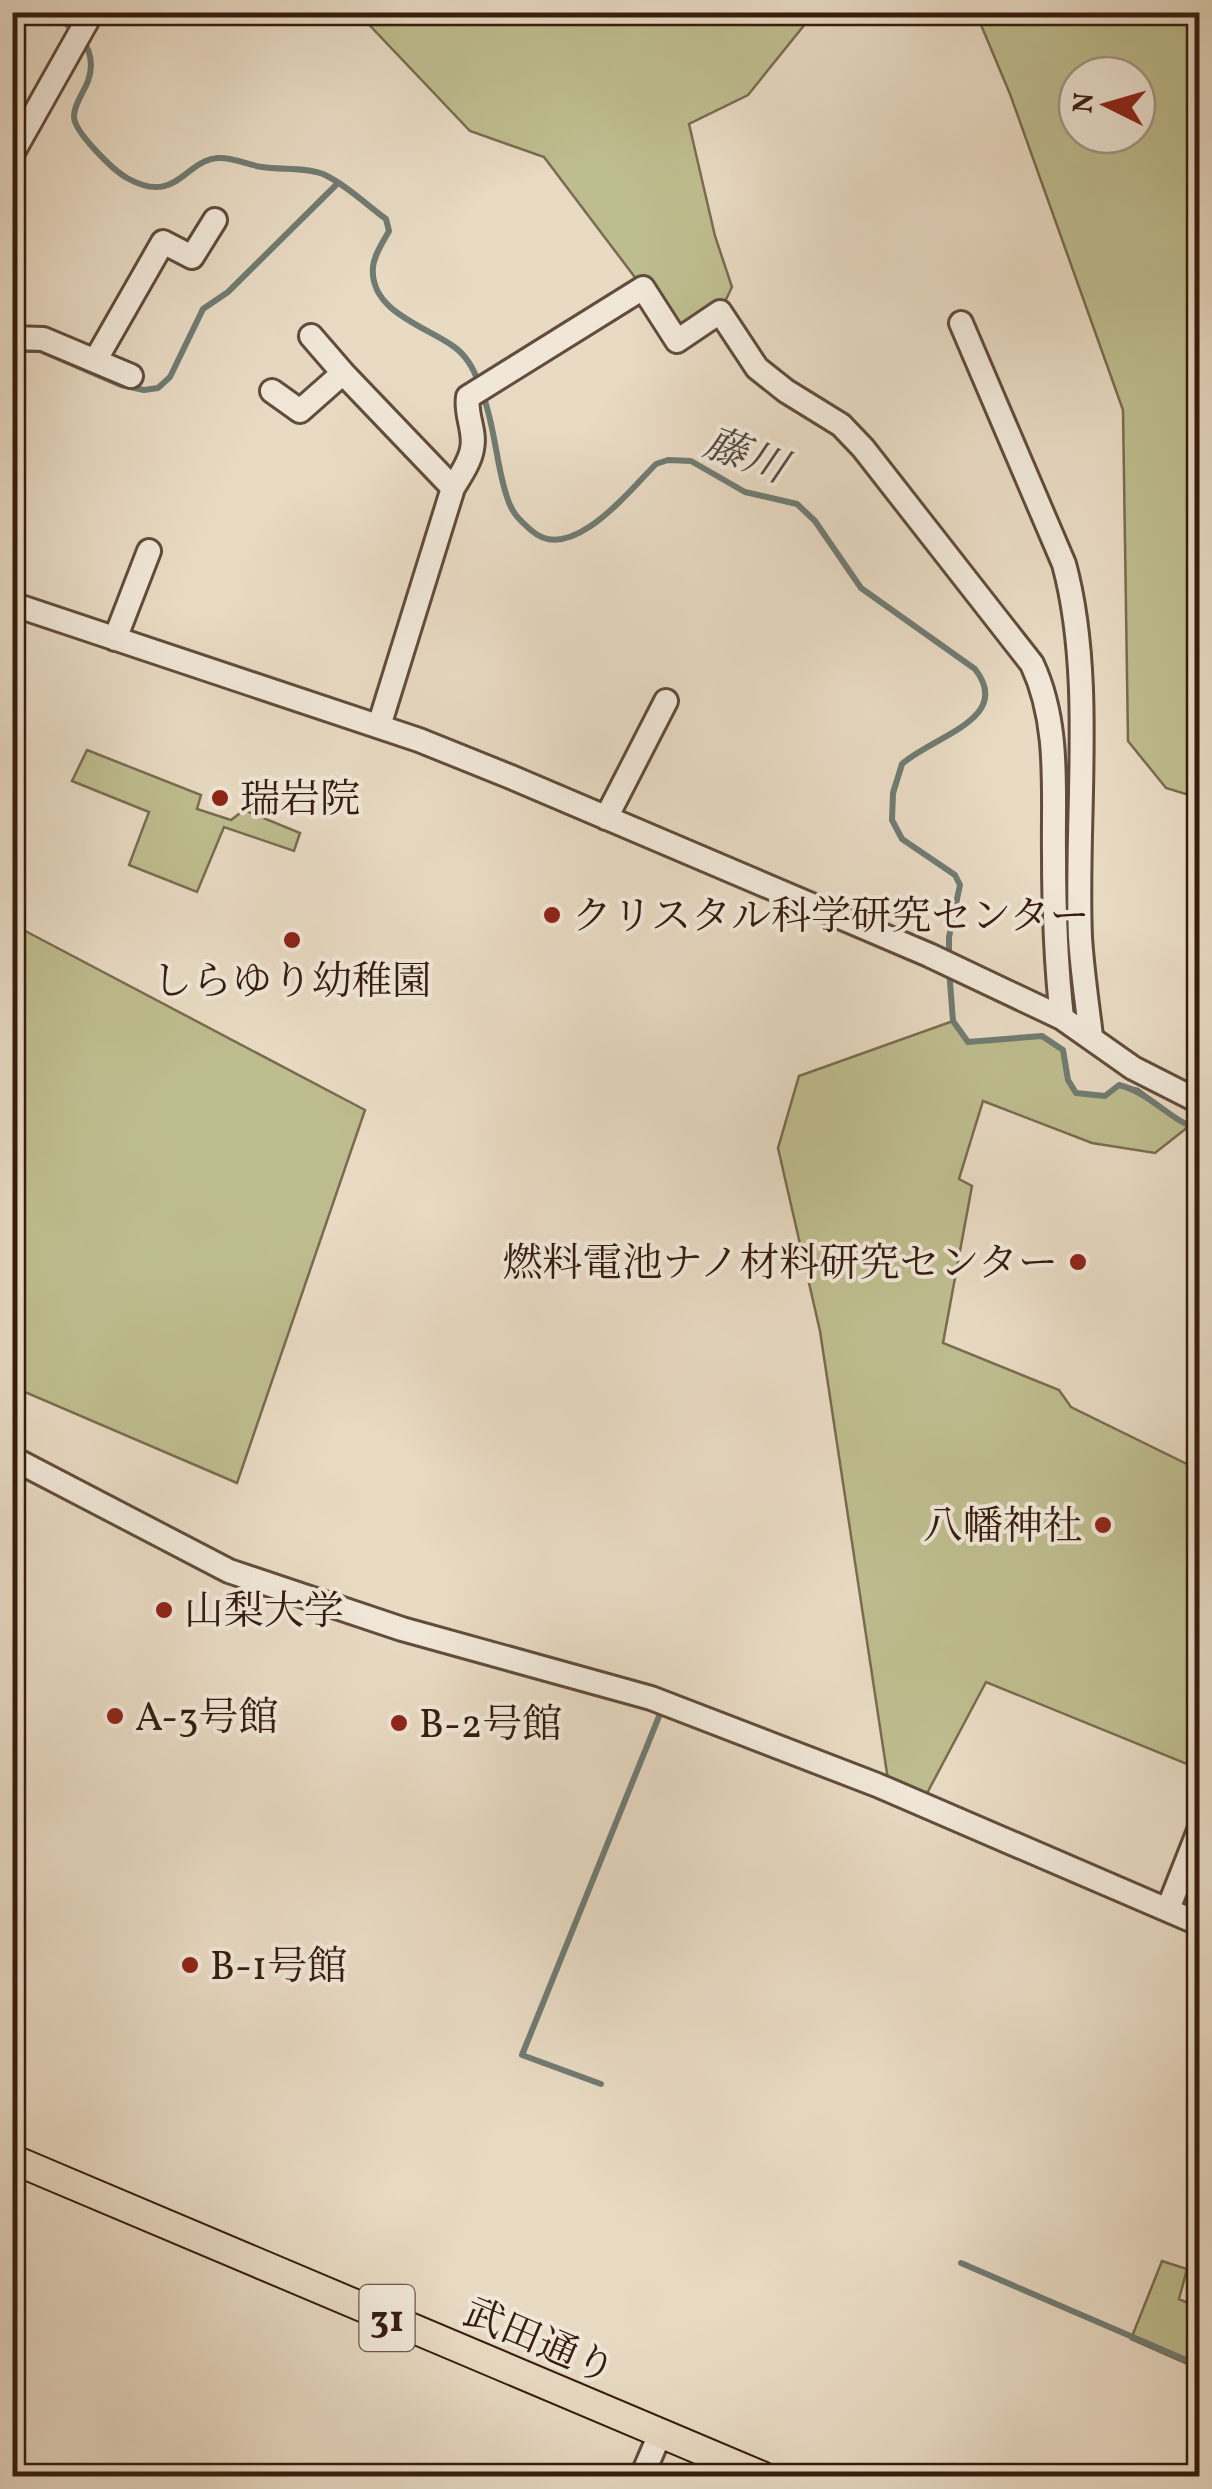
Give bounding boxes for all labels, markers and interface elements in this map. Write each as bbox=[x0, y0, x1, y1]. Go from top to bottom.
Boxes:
north arrow bbox=[1057, 55, 1157, 155]
text: N bbox=[1064, 91, 1105, 115]
water label: 藤川 bbox=[695, 416, 798, 502]
place label: 瑞岩院 bbox=[240, 774, 360, 830]
marker: 瑞岩院 bbox=[209, 787, 231, 809]
place label: クリスタル科学研究センター bbox=[572, 891, 1090, 947]
marker: クリスタル科学研究センター bbox=[541, 904, 563, 926]
marker: しらゆり幼稚園 bbox=[281, 929, 303, 951]
place label: しらゆり幼稚園 bbox=[152, 956, 432, 1012]
place label: 燃料電池ナノ材料研究センター bbox=[502, 1238, 1058, 1294]
marker: 燃料電池ナノ材料研究センター bbox=[1067, 1251, 1089, 1273]
place label: 八幡神社 bbox=[923, 1501, 1083, 1557]
marker: 八幡神社 bbox=[1092, 1514, 1114, 1536]
place label: 山梨大学 bbox=[184, 1586, 344, 1642]
marker: 山梨大学 bbox=[153, 1599, 175, 1621]
place label: A-3号館 bbox=[135, 1692, 278, 1748]
place label: B-2号館 bbox=[419, 1699, 562, 1755]
marker: A-3号館 bbox=[104, 1705, 126, 1727]
marker: B-2号館 bbox=[388, 1712, 410, 1734]
place label: B-1号館 bbox=[210, 1941, 347, 1997]
marker: B-1号館 bbox=[179, 1954, 201, 1976]
road number: 31 bbox=[360, 2285, 414, 2351]
street label: 武田通り bbox=[454, 2287, 623, 2401]

